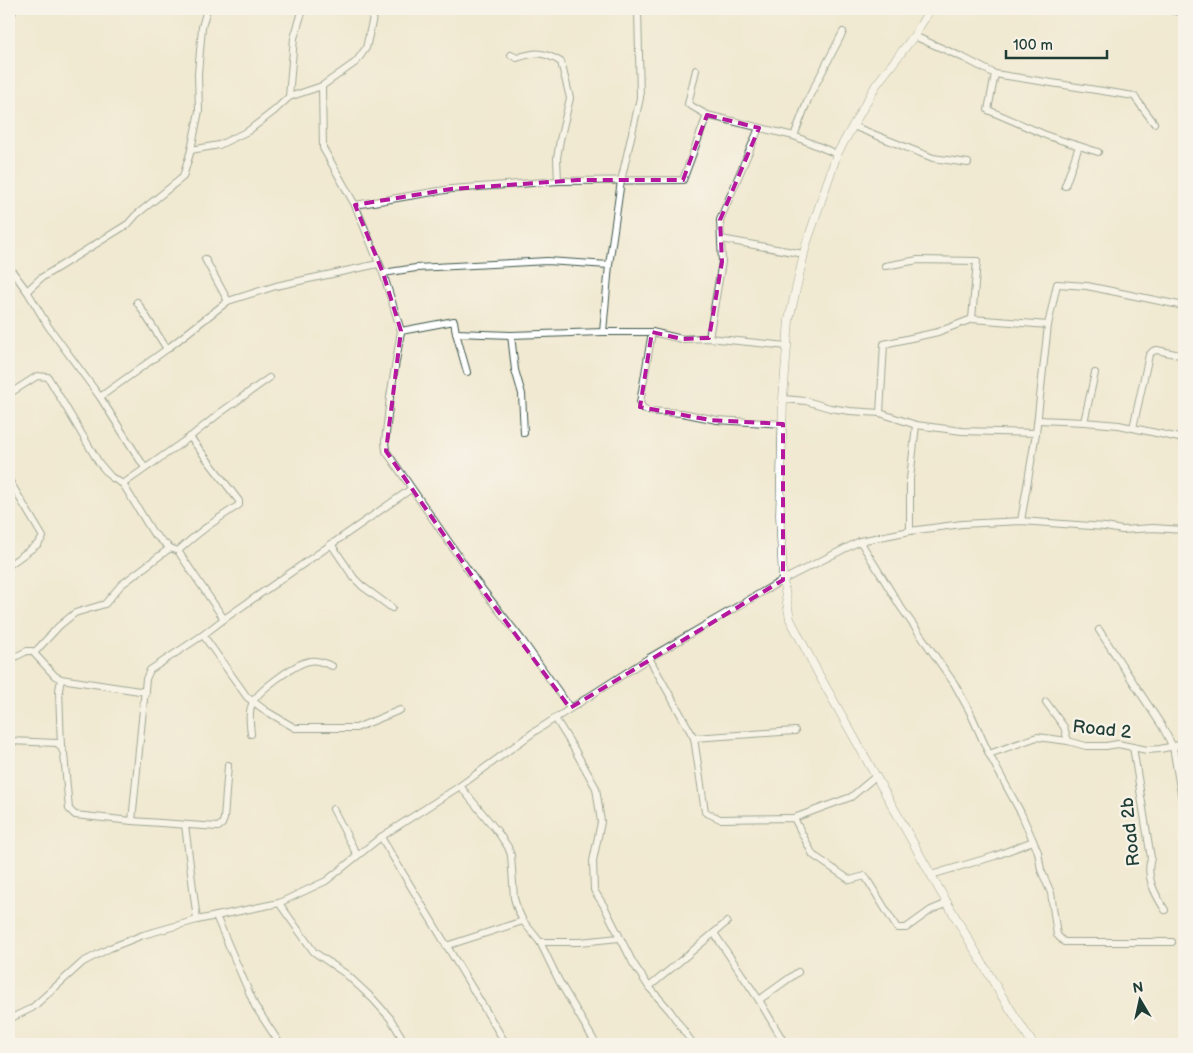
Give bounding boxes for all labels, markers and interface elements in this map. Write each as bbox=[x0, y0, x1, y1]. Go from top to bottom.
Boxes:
scale bar bbox=[1006, 28, 1107, 60]
text: 100 m bbox=[1013, 36, 1053, 55]
street label: Road 2 bbox=[1072, 716, 1133, 743]
street label: Road 2b bbox=[1116, 796, 1145, 867]
north arrow bbox=[1116, 976, 1166, 1026]
text: N bbox=[1132, 978, 1145, 997]

